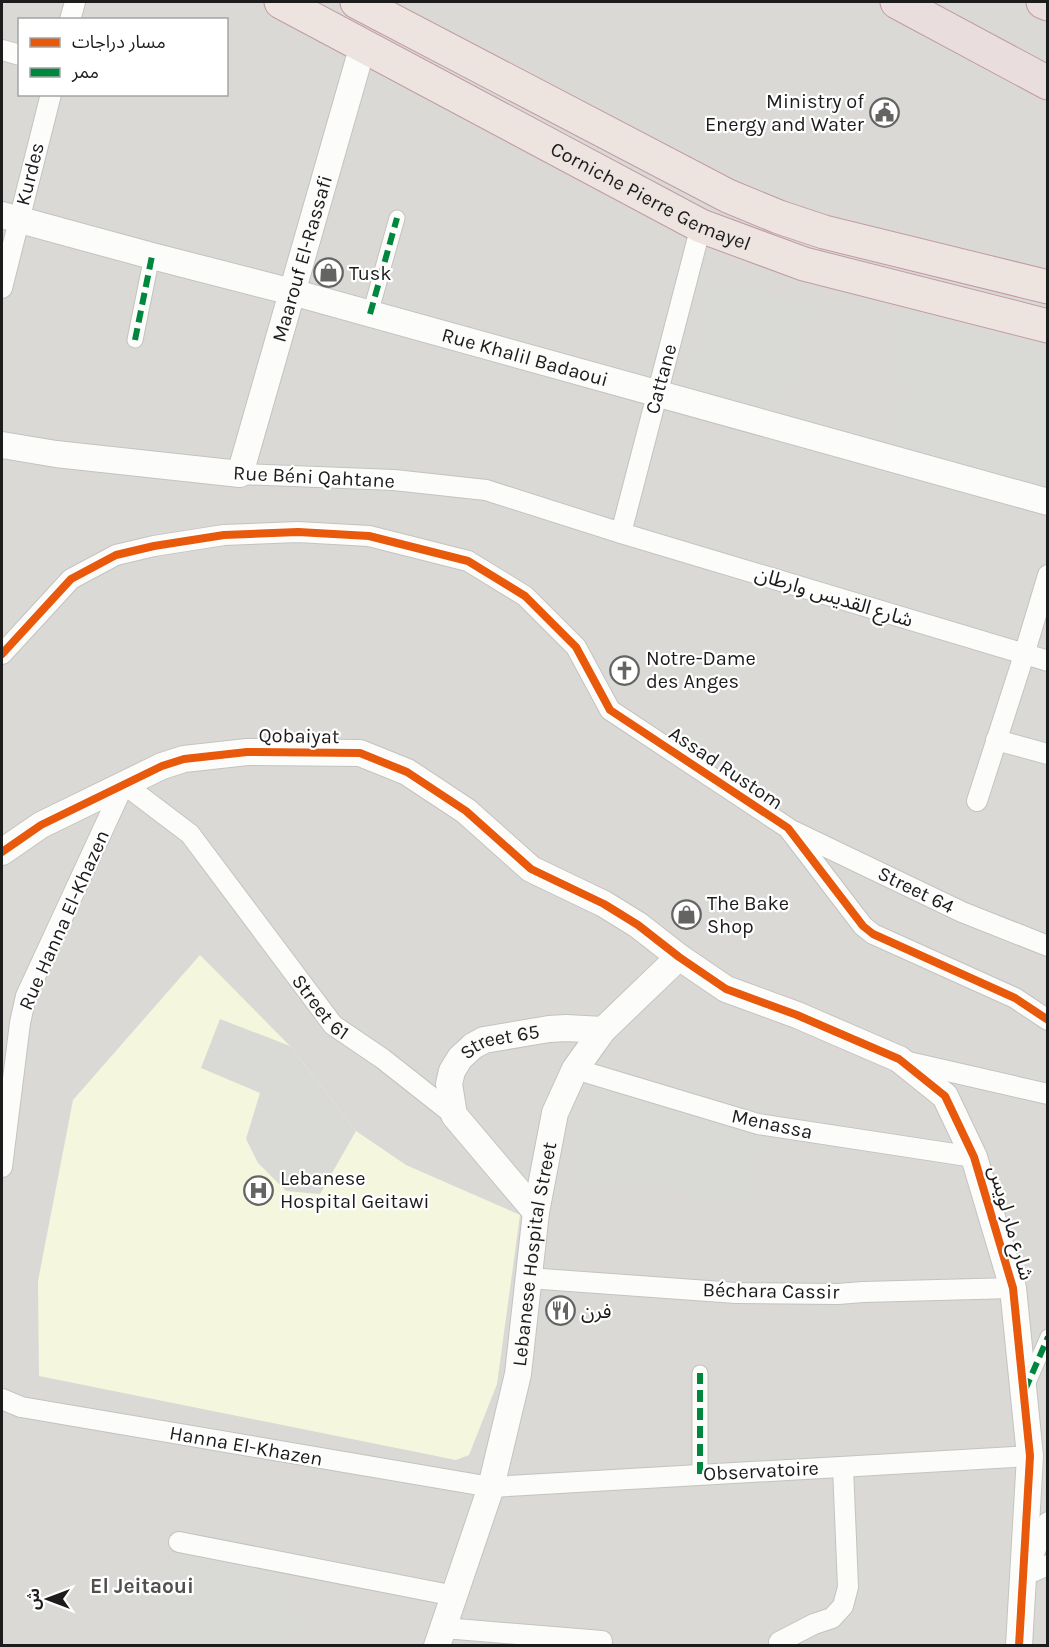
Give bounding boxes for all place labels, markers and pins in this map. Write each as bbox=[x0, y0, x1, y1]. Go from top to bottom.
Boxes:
place label: Ministry of Energy and Water bbox=[705, 90, 865, 136]
public building icon: Ministry of Energy and Water bbox=[869, 97, 901, 129]
shop icon: Tusk bbox=[312, 257, 344, 289]
place label: Tusk bbox=[349, 262, 392, 285]
place label: Notre-Dame des Anges bbox=[646, 647, 756, 693]
church icon: Notre-Dame des Anges bbox=[609, 654, 641, 686]
place label: The Bake Shop bbox=[707, 892, 789, 938]
shop icon: The Bake Shop bbox=[670, 898, 702, 930]
place label: Lebanese Hospital Geitawi bbox=[280, 1167, 429, 1213]
hospital icon: Lebanese Hospital Geitawi bbox=[243, 1174, 275, 1206]
restaurant icon: فرن bbox=[544, 1295, 576, 1327]
place label: فرن bbox=[581, 1300, 612, 1323]

